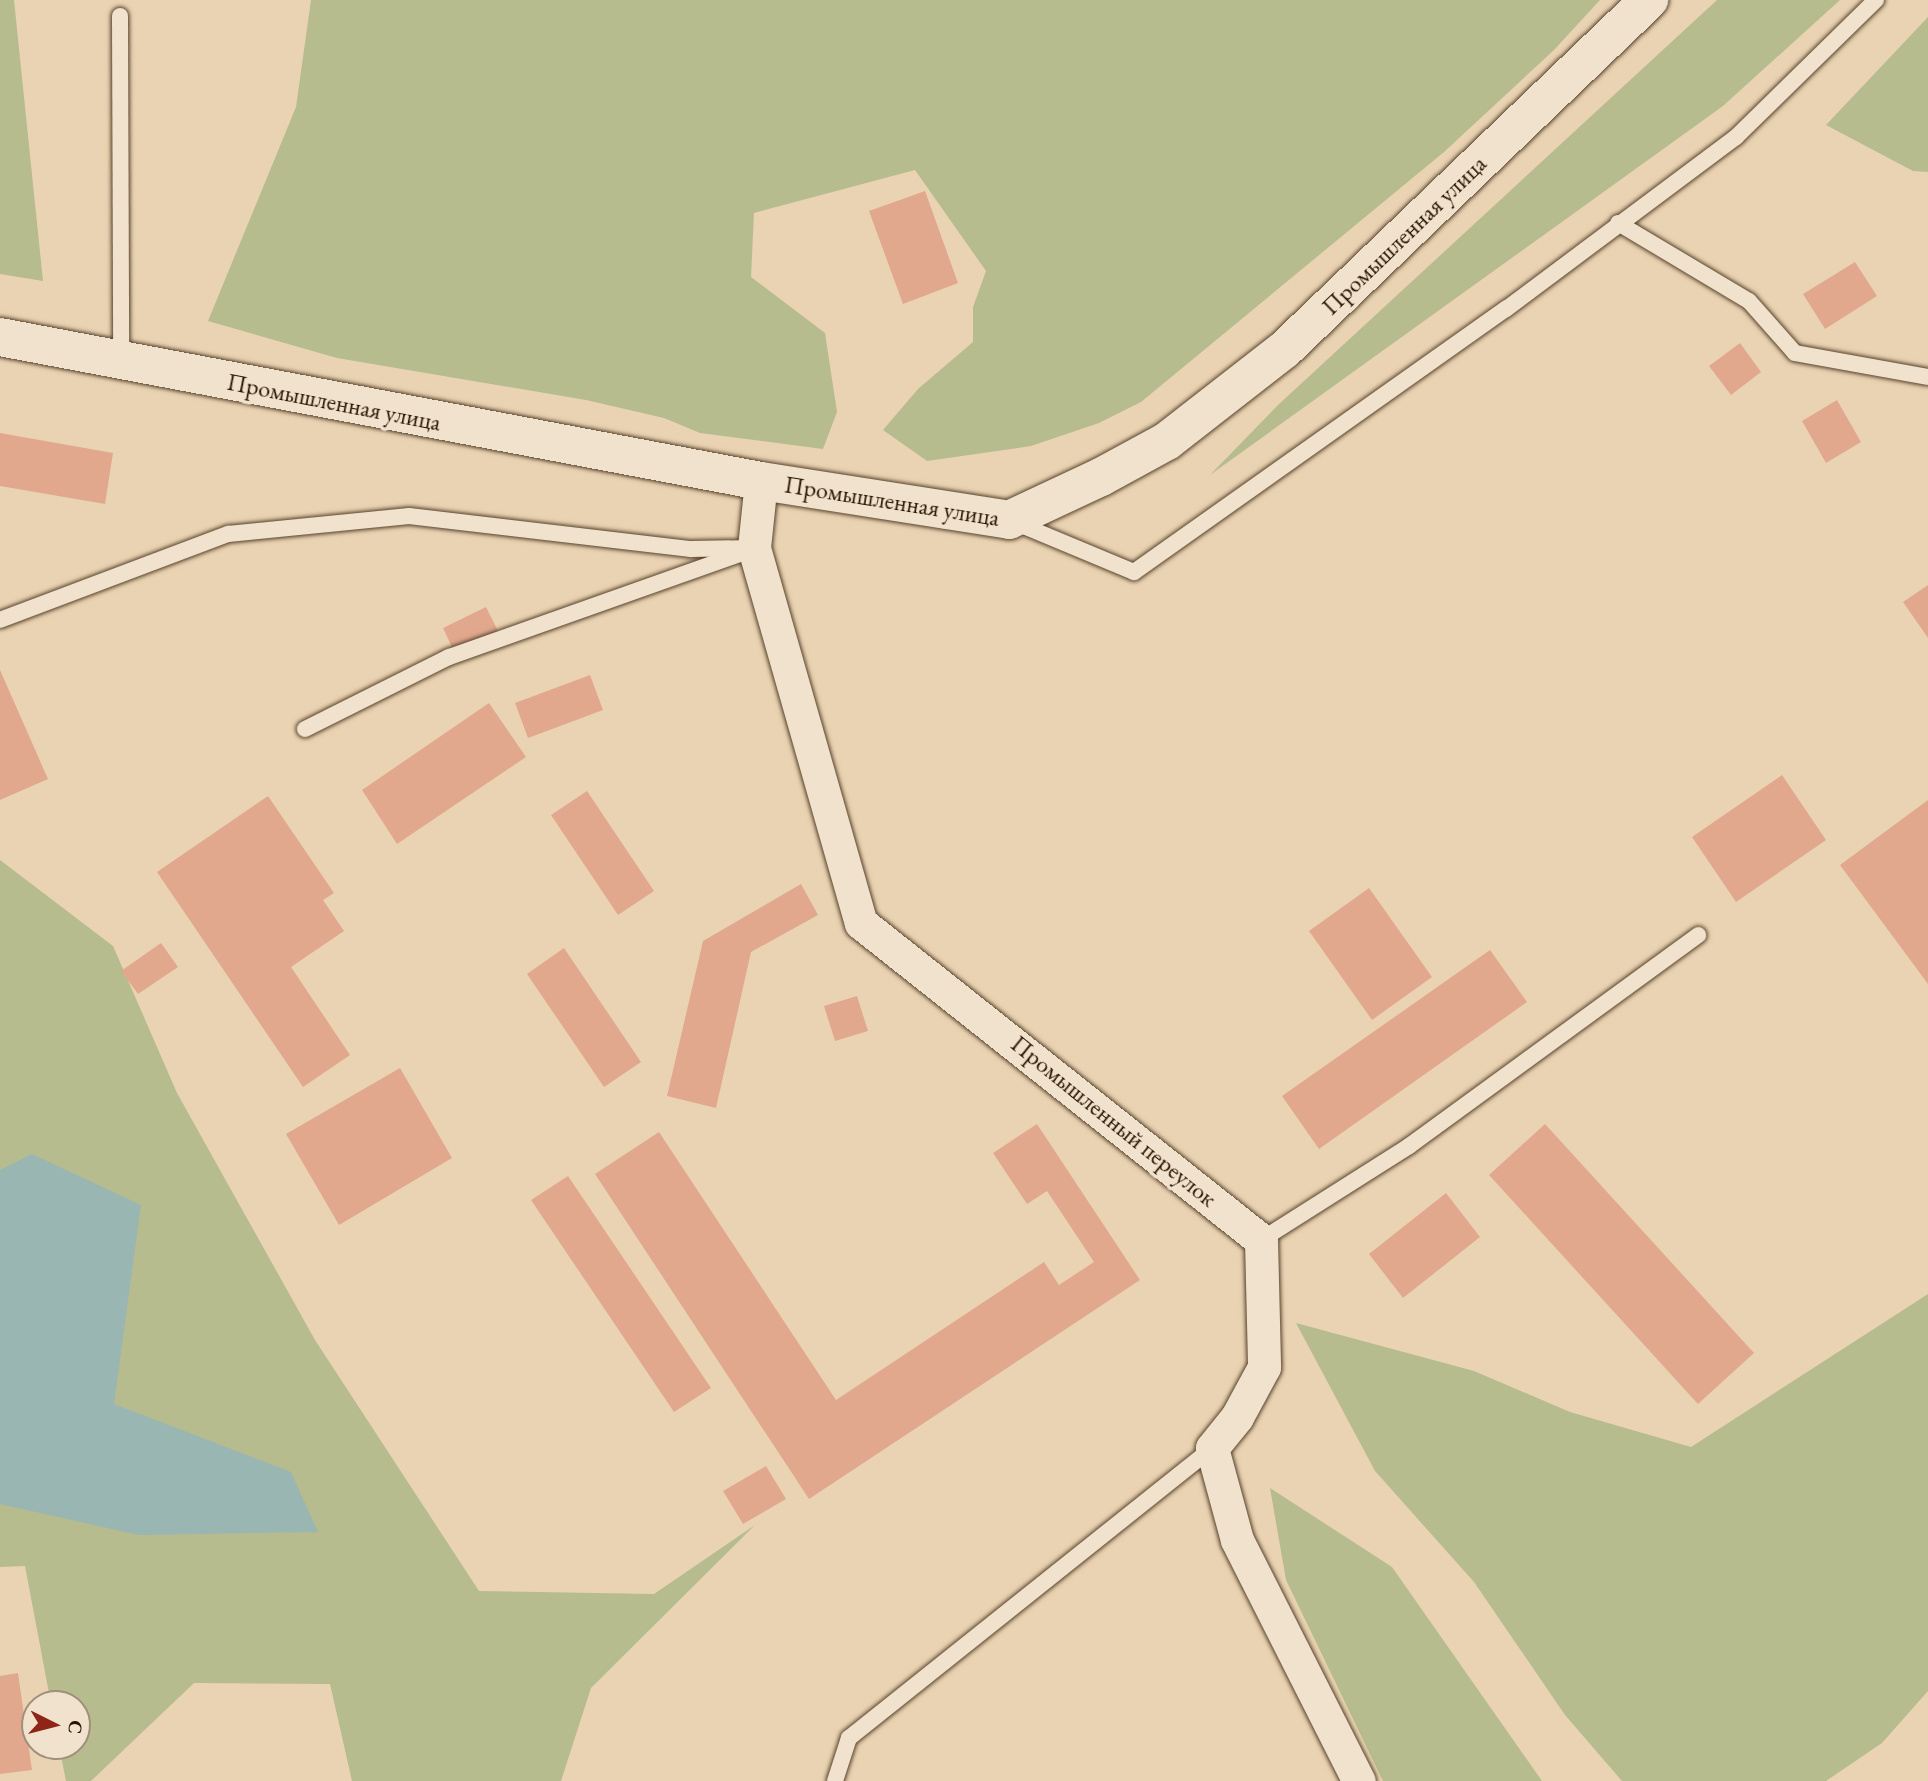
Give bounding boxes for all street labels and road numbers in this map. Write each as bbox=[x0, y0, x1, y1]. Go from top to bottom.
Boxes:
street label: Промышленная улица bbox=[1316, 149, 1492, 321]
street label: Промышленная улица bbox=[225, 367, 443, 437]
street label: Промышленная улица bbox=[782, 470, 1002, 532]
street label: Промышленный переулок bbox=[1005, 1029, 1223, 1213]

